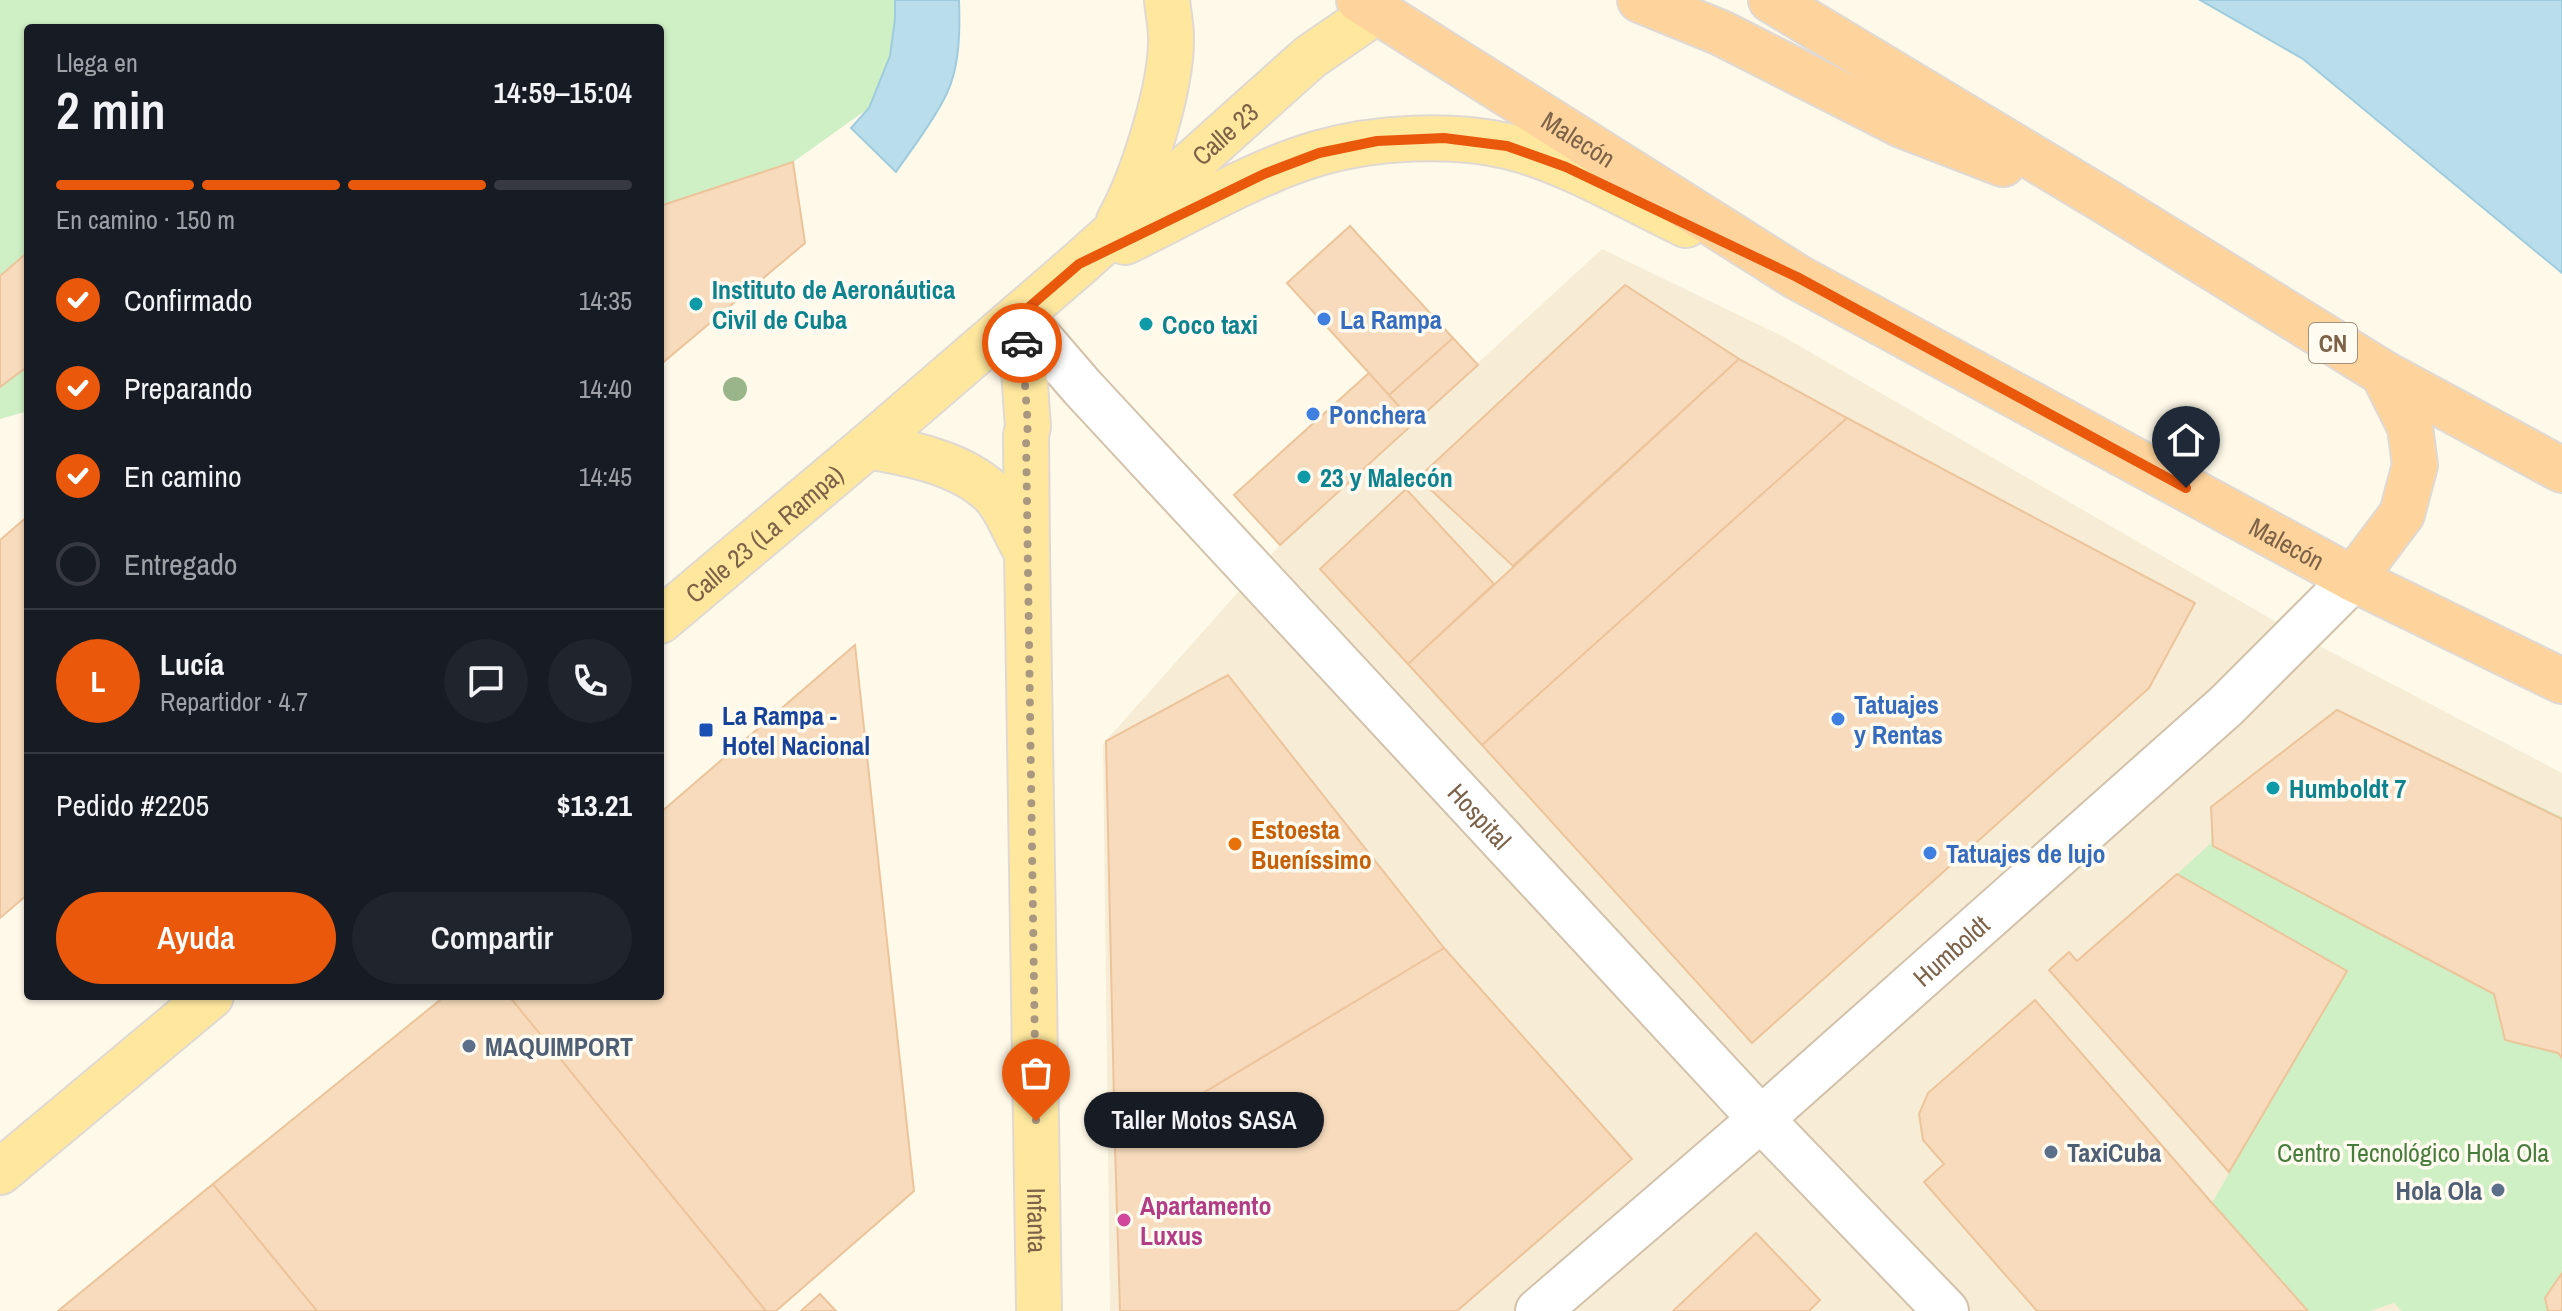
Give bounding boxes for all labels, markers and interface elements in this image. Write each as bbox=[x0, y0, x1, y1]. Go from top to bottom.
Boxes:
text: Llega en bbox=[56, 45, 138, 80]
text: 14:59–15:04 bbox=[493, 72, 632, 112]
text: 2 min bbox=[56, 75, 166, 145]
street label: Calle 23 bbox=[1184, 94, 1265, 173]
street label: Malecón bbox=[1535, 103, 1622, 175]
text: En camino · 150 m bbox=[56, 202, 235, 237]
place label: Instituto de Aeronáutica Civil de Cuba bbox=[712, 272, 955, 337]
icon: check bbox=[56, 278, 100, 322]
text: Confirmado bbox=[124, 280, 253, 320]
text: 14:35 bbox=[579, 283, 632, 318]
marker: Instituto de Aeronáutica Civil de Cuba bbox=[687, 295, 705, 313]
place label: La Rampa bbox=[1340, 302, 1442, 337]
courier bbox=[982, 303, 1062, 383]
place label: Coco taxi bbox=[1162, 307, 1258, 342]
marker: La Rampa bbox=[1315, 310, 1333, 328]
marker: Coco taxi bbox=[1137, 315, 1155, 333]
icon: car bbox=[1000, 321, 1044, 365]
road number: CN bbox=[2309, 323, 2357, 363]
icon: check bbox=[56, 366, 100, 410]
text: Preparando bbox=[124, 368, 253, 408]
text: 14:40 bbox=[579, 371, 632, 406]
place label: Ponchera bbox=[1329, 397, 1426, 432]
marker: Ponchera bbox=[1304, 405, 1322, 423]
pin bbox=[2152, 406, 2220, 488]
icon: home bbox=[2164, 418, 2208, 462]
icon: check bbox=[56, 454, 100, 498]
text: En camino bbox=[124, 456, 242, 496]
street label: Calle 23 (La Rampa) bbox=[678, 457, 851, 610]
text: 14:45 bbox=[579, 459, 632, 494]
place label: 23 y Malecón bbox=[1320, 460, 1453, 495]
marker: 23 y Malecón bbox=[1295, 468, 1313, 486]
street label: Malecón bbox=[2243, 509, 2331, 578]
text: Entregado bbox=[124, 544, 238, 584]
button: chat bbox=[444, 639, 528, 723]
button: phone bbox=[548, 639, 632, 723]
text: Lucía bbox=[160, 644, 224, 684]
text: L bbox=[90, 661, 106, 701]
text: Repartidor · 4.7 bbox=[160, 684, 308, 719]
place label: Tatuajes y Rentas bbox=[1854, 687, 1943, 752]
place label: La Rampa - Hotel Nacional bbox=[722, 698, 870, 763]
marker: Tatuajes y Rentas bbox=[1829, 710, 1847, 728]
marker: La Rampa - Hotel Nacional bbox=[697, 721, 715, 739]
place label: Humboldt 7 bbox=[2289, 771, 2406, 806]
street label: Hospital bbox=[1440, 775, 1519, 856]
marker: Humboldt 7 bbox=[2264, 779, 2282, 797]
text: Pedido #2205 bbox=[56, 785, 209, 825]
text: $13.21 bbox=[557, 785, 632, 825]
place label: Estoesta Bueníssimo bbox=[1251, 812, 1372, 877]
marker: Estoesta Bueníssimo bbox=[1226, 835, 1244, 853]
place label: Tatuajes de lujo bbox=[1946, 836, 2106, 871]
marker: Tatuajes de lujo bbox=[1921, 844, 1939, 862]
button: Ayuda bbox=[56, 892, 336, 984]
button: Compartir bbox=[352, 892, 632, 984]
street label: Humboldt bbox=[1905, 907, 1997, 994]
place label: MAQUIMPORT bbox=[485, 1029, 633, 1064]
marker: MAQUIMPORT bbox=[460, 1037, 478, 1055]
pin bbox=[1002, 1039, 1070, 1121]
icon: bag bbox=[1014, 1051, 1058, 1095]
callout: Taller Motos SASA bbox=[1084, 1093, 1324, 1149]
text: Taller Motos SASA bbox=[1111, 1102, 1297, 1137]
place label: TaxiCuba bbox=[2067, 1135, 2162, 1170]
park label: Centro Tecnológico Hola Ola bbox=[2277, 1135, 2549, 1170]
marker: TaxiCuba bbox=[2042, 1143, 2060, 1161]
place label: Hola Ola bbox=[2395, 1173, 2482, 1208]
marker: Hola Ola bbox=[2489, 1181, 2507, 1199]
street label: Infanta bbox=[1020, 1187, 1056, 1253]
place label: Apartamento Luxus bbox=[1140, 1188, 1271, 1253]
marker: Apartamento Luxus bbox=[1115, 1211, 1133, 1229]

